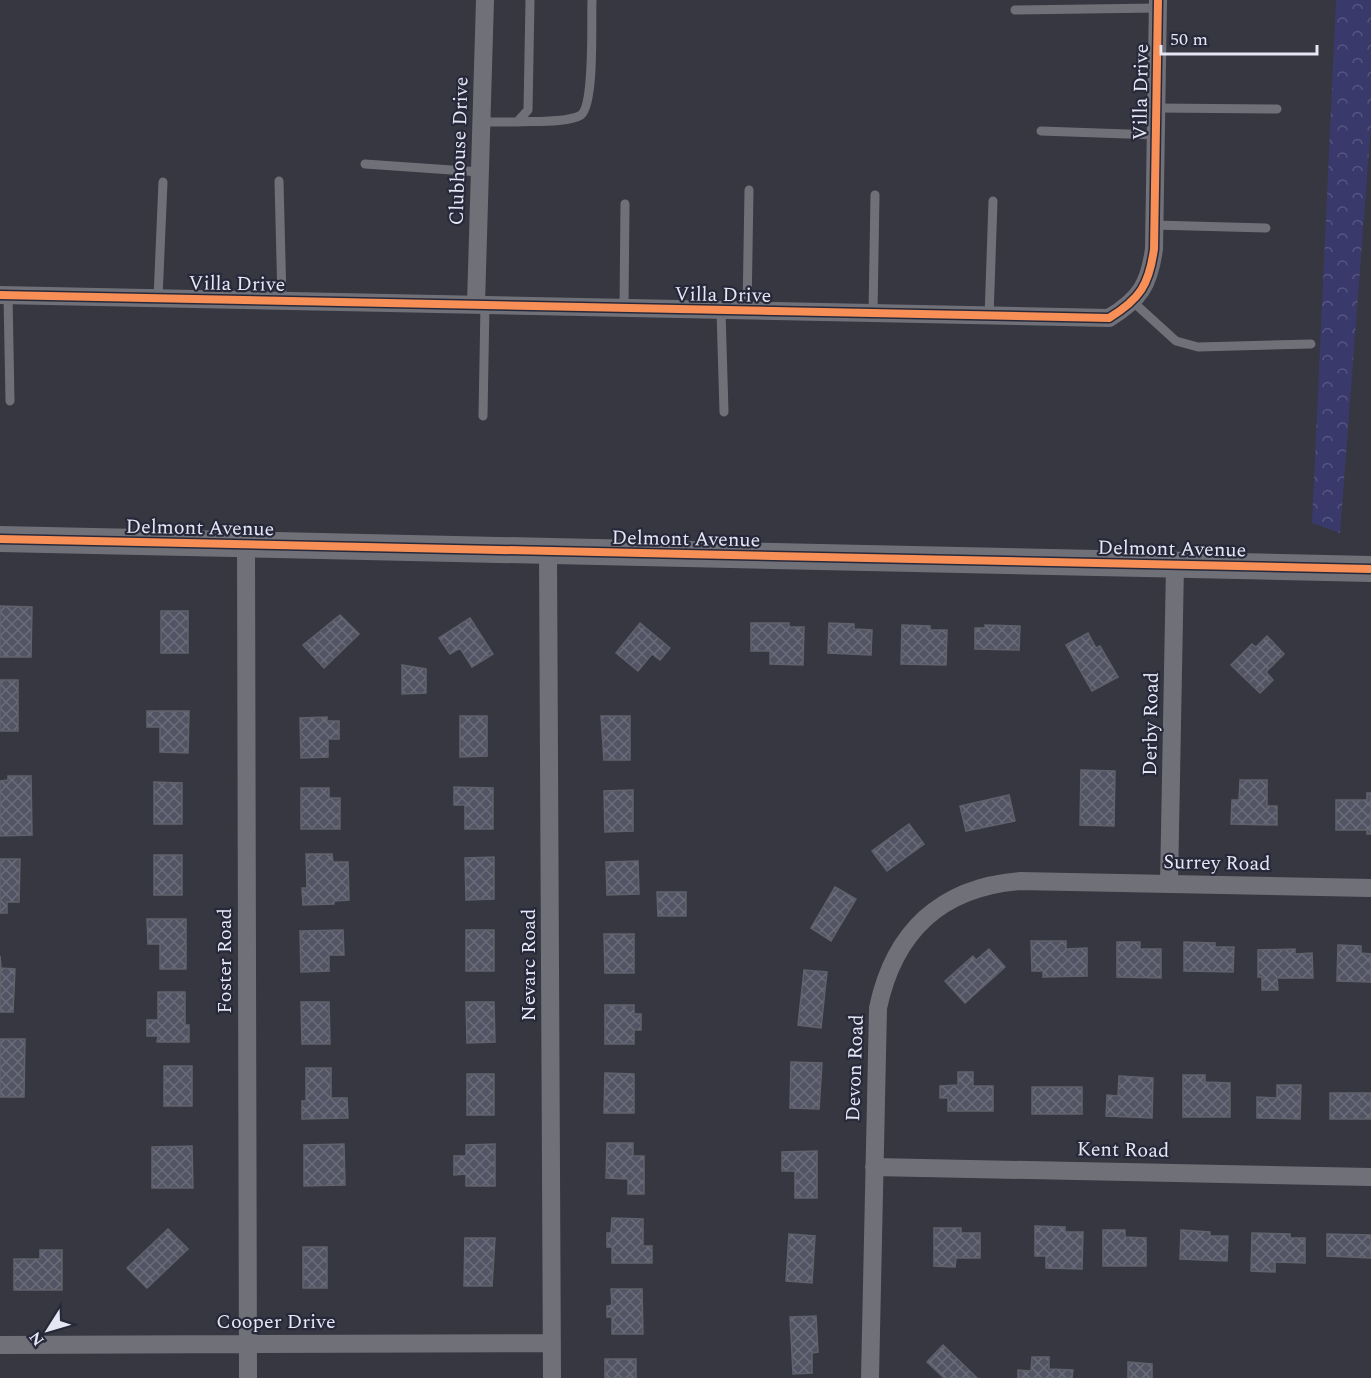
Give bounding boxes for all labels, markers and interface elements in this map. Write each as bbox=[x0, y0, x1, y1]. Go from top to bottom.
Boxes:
scale bar bbox=[1161, 18, 1317, 56]
text: 50 m bbox=[1170, 26, 1208, 53]
street label: Villa Drive bbox=[1125, 43, 1157, 141]
street label: Clubhouse Drive bbox=[441, 76, 477, 226]
street label: Villa Drive bbox=[188, 268, 286, 300]
street label: Villa Drive bbox=[674, 279, 772, 311]
street label: Delmont Avenue bbox=[125, 512, 275, 544]
street label: Delmont Avenue bbox=[611, 523, 761, 555]
street label: Delmont Avenue bbox=[1097, 533, 1247, 565]
street label: Derby Road bbox=[1135, 672, 1167, 776]
street label: Surrey Road bbox=[1163, 847, 1271, 879]
street label: Foster Road bbox=[210, 908, 240, 1014]
street label: Nevarc Road bbox=[514, 909, 544, 1021]
street label: Devon Road bbox=[838, 1014, 872, 1122]
street label: Kent Road bbox=[1076, 1134, 1169, 1166]
north arrow bbox=[18, 1300, 78, 1360]
street label: Cooper Drive bbox=[216, 1307, 336, 1337]
text: N bbox=[23, 1326, 50, 1351]

